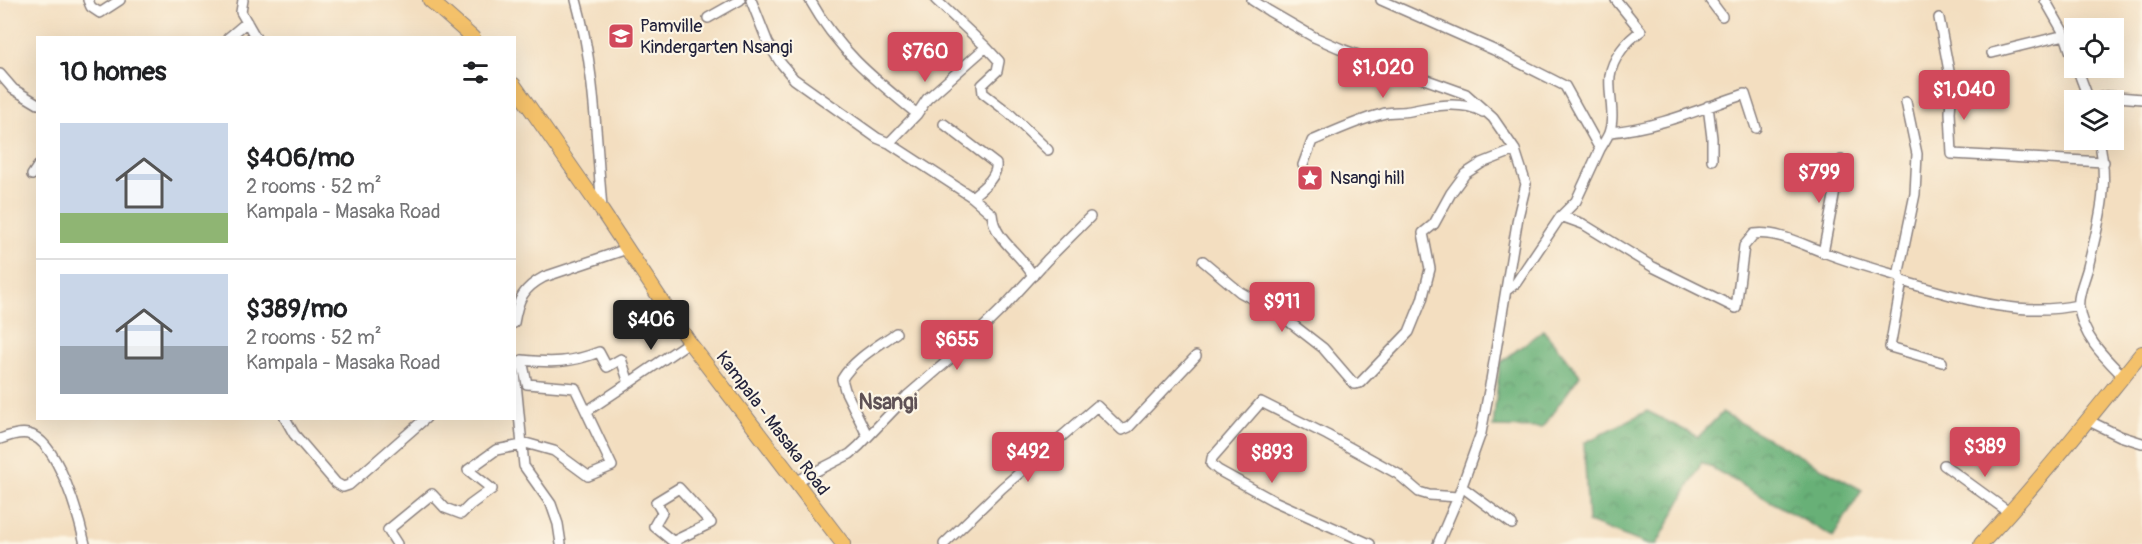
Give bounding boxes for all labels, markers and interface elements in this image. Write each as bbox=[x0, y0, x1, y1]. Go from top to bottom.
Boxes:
place label: Pamville Kindergarten Nsangi bbox=[640, 15, 793, 59]
map controls bbox=[2064, 18, 2124, 150]
button: locate bbox=[2064, 18, 2124, 78]
school or university icon: Pamville Kindergarten Nsangi bbox=[606, 21, 636, 51]
pin: $760 bbox=[889, 32, 961, 83]
text: $760 bbox=[902, 39, 948, 64]
pin: $1,020 bbox=[1334, 48, 1432, 99]
text: $1,020 bbox=[1352, 55, 1414, 80]
text: 10 homes bbox=[60, 56, 166, 88]
icon: filters bbox=[459, 56, 492, 89]
pin: $1,040 bbox=[1915, 70, 2013, 121]
text: $1,040 bbox=[1933, 77, 1995, 102]
button: layers bbox=[2064, 90, 2124, 150]
text: $406/mo bbox=[246, 142, 354, 174]
icon: home bbox=[108, 147, 180, 219]
pin: $799 bbox=[1783, 153, 1855, 204]
text: $799 bbox=[1798, 160, 1840, 185]
place icon: Nsangi hill bbox=[1295, 163, 1325, 193]
place label: Nsangi hill bbox=[1330, 167, 1405, 190]
text: 2 rooms · 52 m² bbox=[246, 174, 382, 199]
text: Kampala - Masaka Road bbox=[246, 199, 440, 224]
pin: $911 bbox=[1246, 282, 1318, 333]
text: $911 bbox=[1264, 289, 1300, 314]
text: $389/mo bbox=[246, 293, 347, 325]
icon: home bbox=[108, 298, 180, 370]
pin: $406 bbox=[615, 300, 687, 351]
text: $406 bbox=[627, 307, 675, 332]
pin: $655 bbox=[921, 320, 993, 371]
text: 2 rooms · 52 m² bbox=[246, 325, 382, 350]
text: $655 bbox=[935, 327, 979, 352]
street label: Kampala - Masaka Road bbox=[711, 346, 834, 500]
text: Kampala - Masaka Road bbox=[246, 350, 440, 375]
district label: Nsangi bbox=[859, 389, 918, 416]
pin: $389 bbox=[1949, 427, 2021, 478]
pin: $492 bbox=[992, 432, 1064, 483]
pin: $893 bbox=[1236, 433, 1308, 484]
text: $389 bbox=[1964, 434, 2006, 459]
text: $492 bbox=[1006, 439, 1050, 464]
text: $893 bbox=[1251, 440, 1293, 465]

